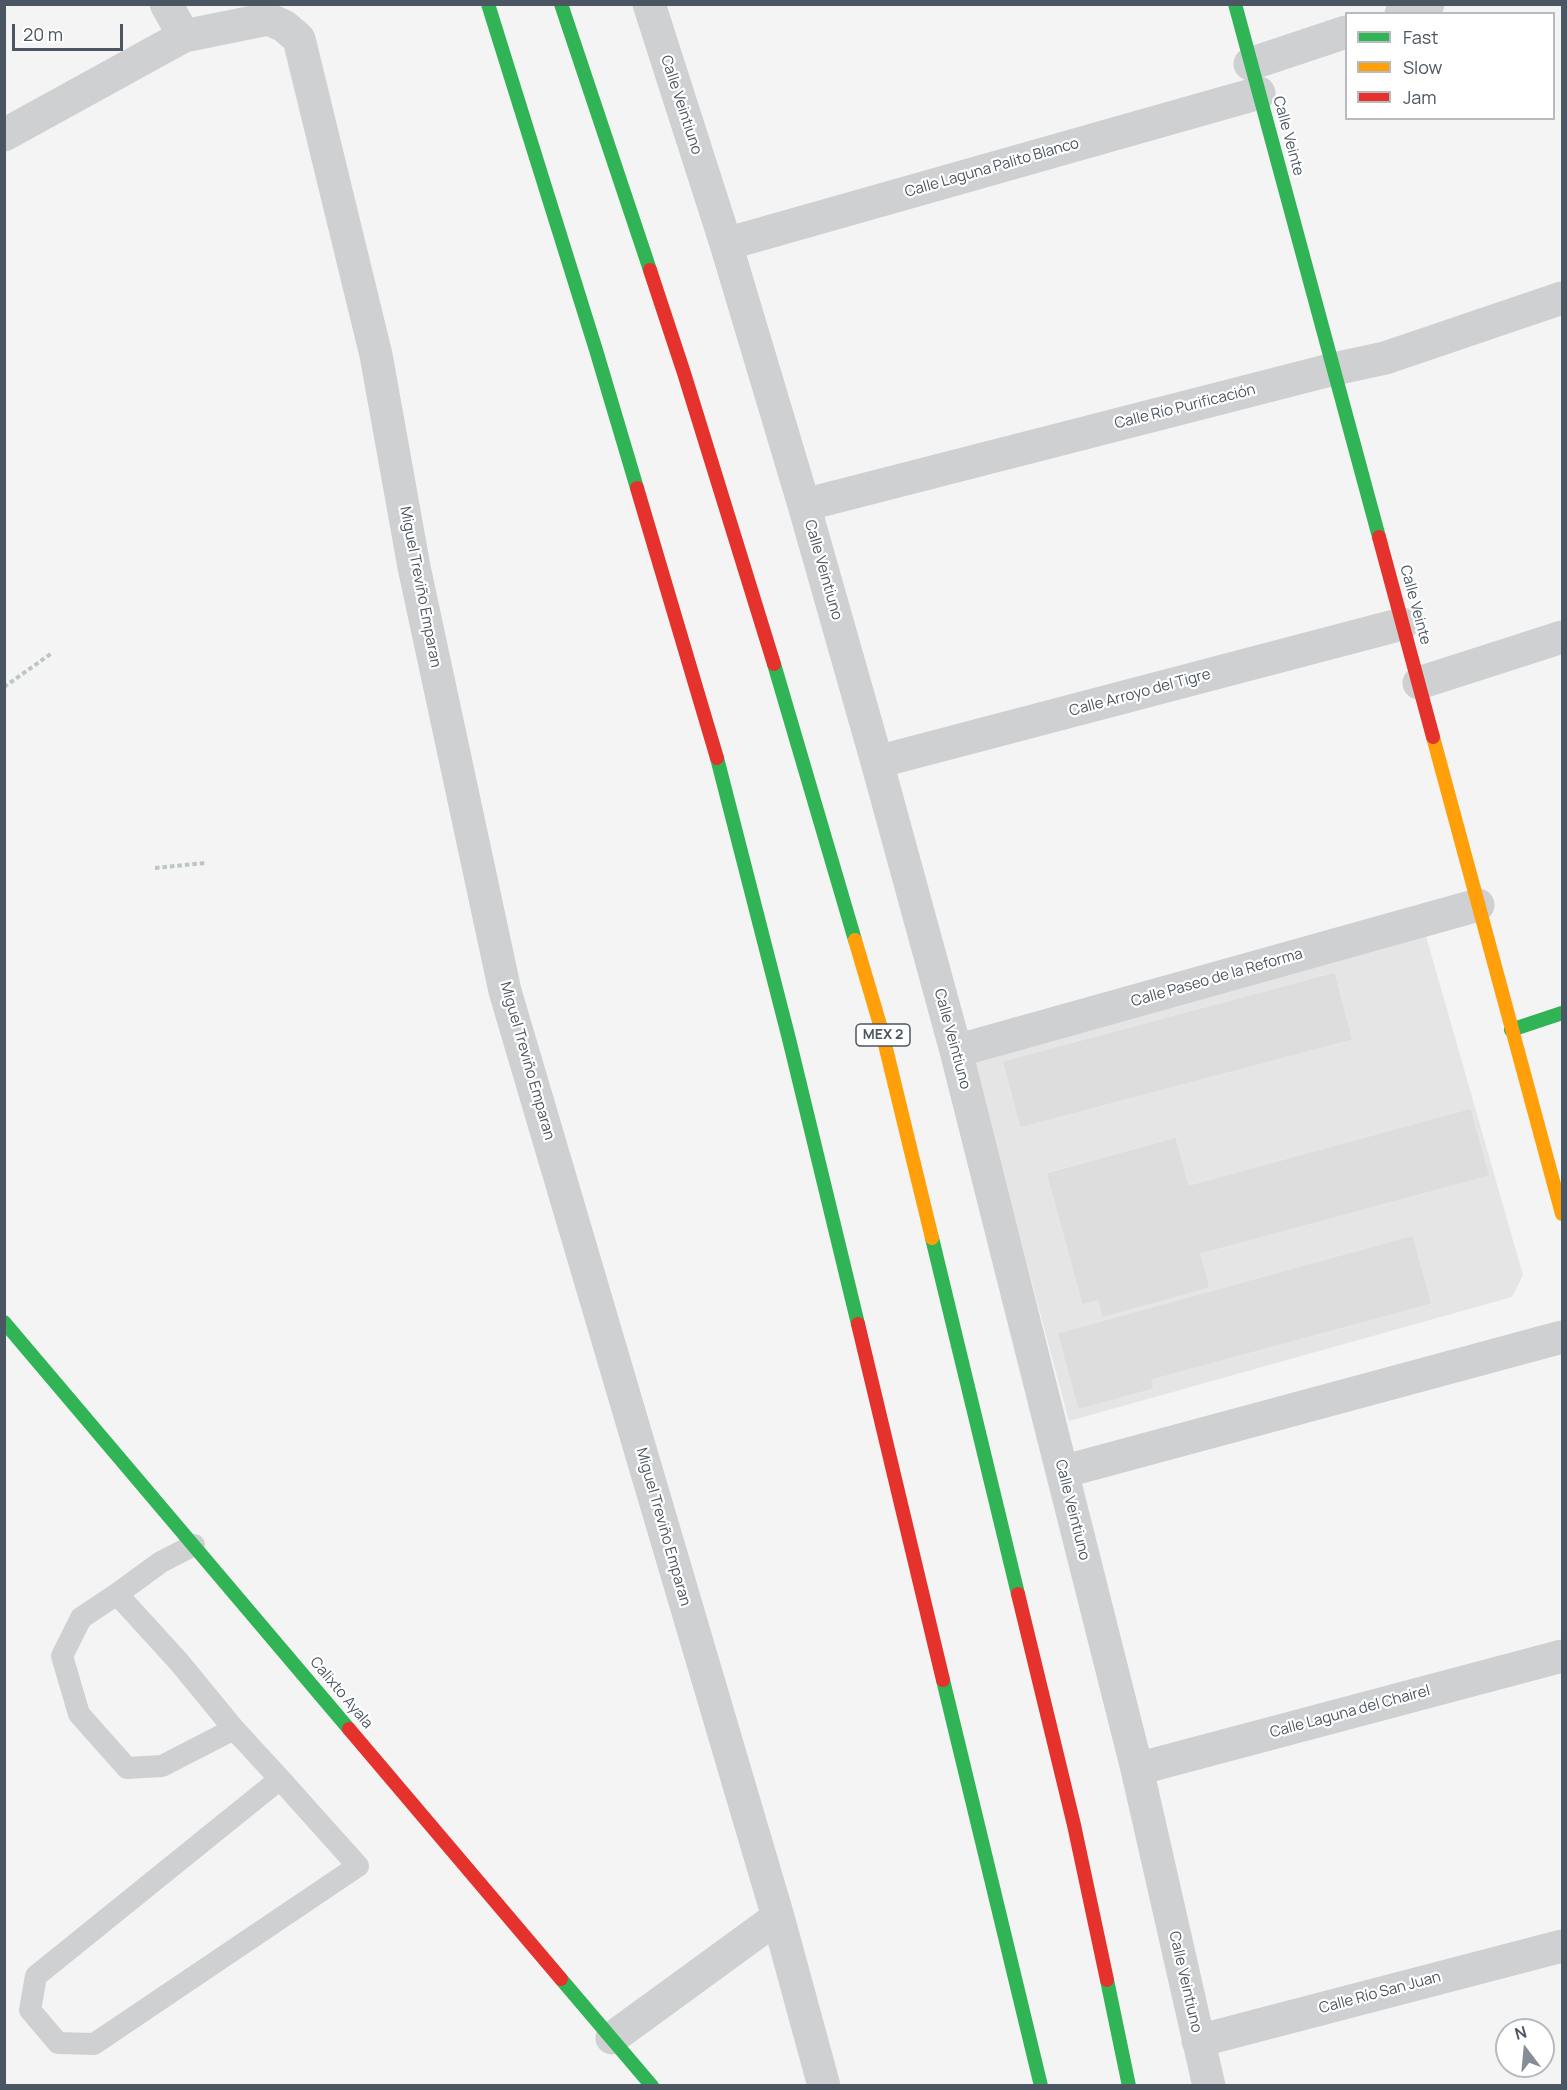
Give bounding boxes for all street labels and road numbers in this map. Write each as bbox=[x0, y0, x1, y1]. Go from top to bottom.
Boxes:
street label: Calle Veintiuno bbox=[656, 53, 706, 157]
street label: Calle Veinte bbox=[1269, 94, 1307, 178]
street label: Calle Laguna Palito Blanco bbox=[903, 134, 1081, 202]
street label: Calle Río Purificación bbox=[1113, 381, 1257, 433]
street label: Miguel Treviño Emparan bbox=[396, 505, 444, 669]
street label: Calle Veintiuno bbox=[800, 518, 846, 622]
street label: Calle Veinte bbox=[1396, 563, 1434, 647]
street label: Calle Arroyo del Tigre bbox=[1067, 665, 1213, 721]
street label: Calle Paseo de la Reforma bbox=[1129, 945, 1305, 1011]
street label: Miguel Treviño Emparan bbox=[496, 980, 558, 1142]
street label: Calle Veintiuno bbox=[930, 987, 974, 1091]
road number: MEX 2 bbox=[856, 1024, 910, 1046]
street label: Miguel Treviño Emparan bbox=[632, 1446, 694, 1608]
street label: Calle Veintiuno bbox=[1051, 1458, 1093, 1562]
street label: Calixto Ayala bbox=[306, 1653, 376, 1733]
street label: Calle Laguna del Chairel bbox=[1268, 1682, 1432, 1742]
street label: Calle Veintiuno bbox=[1165, 1930, 1205, 2034]
street label: Calle Río San Juan bbox=[1317, 1968, 1443, 2018]

